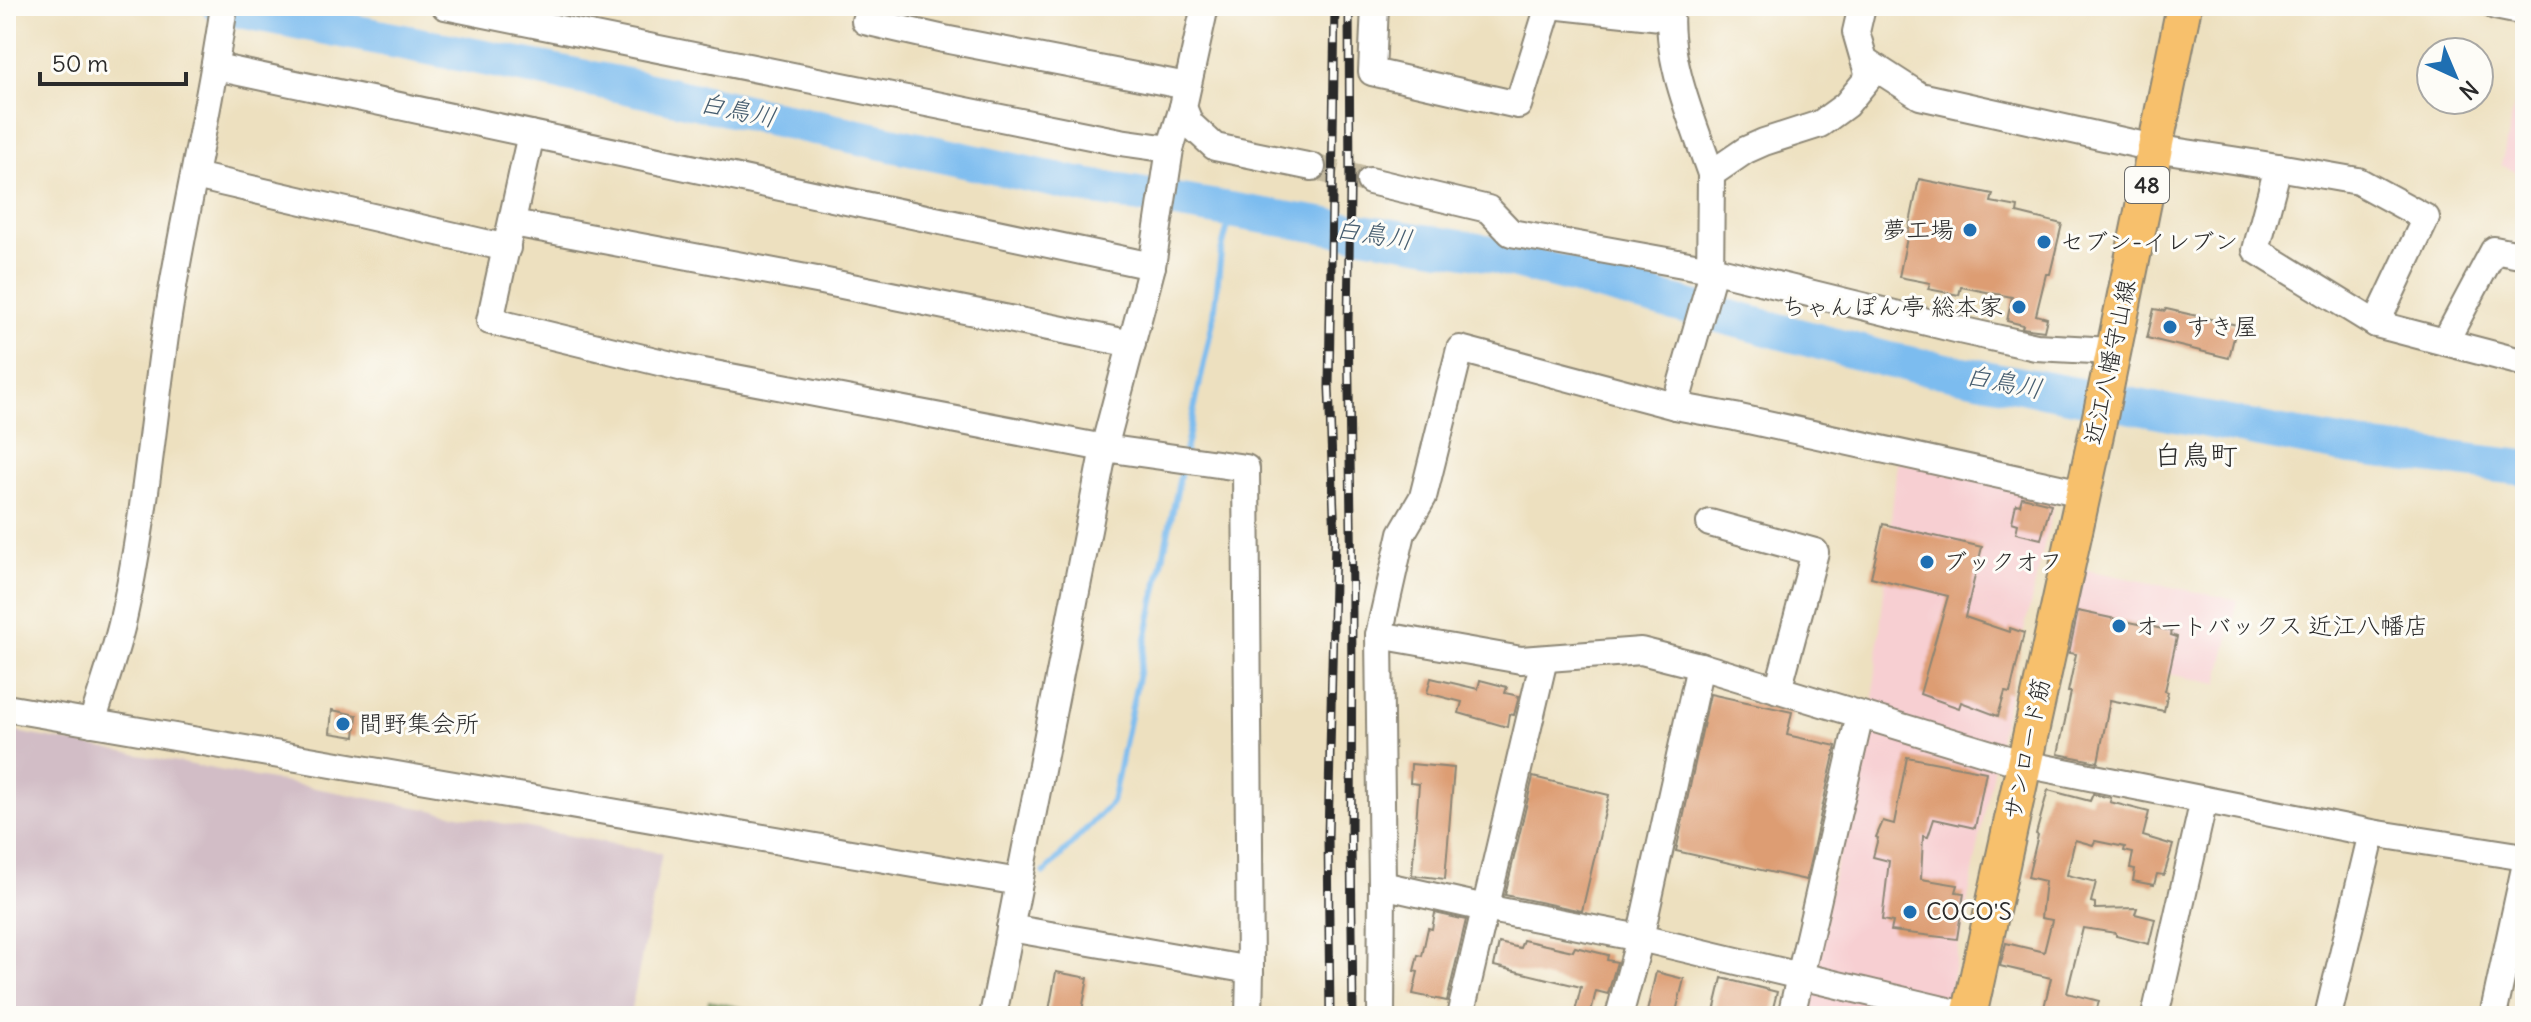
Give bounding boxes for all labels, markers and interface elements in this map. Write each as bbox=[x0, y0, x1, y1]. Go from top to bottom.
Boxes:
scale bar bbox=[40, 36, 186, 86]
north arrow bbox=[2415, 36, 2495, 116]
text: 50 m bbox=[52, 48, 108, 78]
text: N bbox=[2454, 75, 2484, 106]
water label: 白鳥川 bbox=[697, 85, 780, 134]
road number: 48 bbox=[2125, 167, 2169, 203]
water label: 白鳥川 bbox=[1333, 211, 1415, 256]
place label: 夢工場 bbox=[1882, 214, 1954, 244]
marker: 夢工場 bbox=[1961, 221, 1979, 239]
place label: セブン-イレブン bbox=[2060, 226, 2238, 256]
marker: セブン-イレブン bbox=[2035, 233, 2053, 251]
street label: 近江八幡守山線 bbox=[2077, 277, 2141, 447]
place label: ちゃんぽん亭 総本家 bbox=[1781, 291, 2003, 321]
marker: ちゃんぽん亭 総本家 bbox=[2010, 298, 2028, 316]
place label: すき屋 bbox=[2186, 311, 2258, 341]
marker: すき屋 bbox=[2161, 318, 2179, 336]
water label: 白鳥川 bbox=[1963, 358, 2046, 405]
district label: 白鳥町 bbox=[2154, 437, 2238, 473]
place label: ブックオフ bbox=[1943, 546, 2063, 576]
marker: ブックオフ bbox=[1918, 553, 1936, 571]
place label: オートバックス 近江八幡店 bbox=[2135, 610, 2428, 640]
marker: オートバックス 近江八幡店 bbox=[2110, 617, 2128, 635]
street label: サンロード筋 bbox=[1996, 675, 2056, 822]
place label: 間野集会所 bbox=[359, 708, 479, 738]
marker: 間野集会所 bbox=[334, 715, 352, 733]
place label: COCO'S bbox=[1926, 896, 2012, 926]
marker: COCO'S bbox=[1901, 903, 1919, 921]

